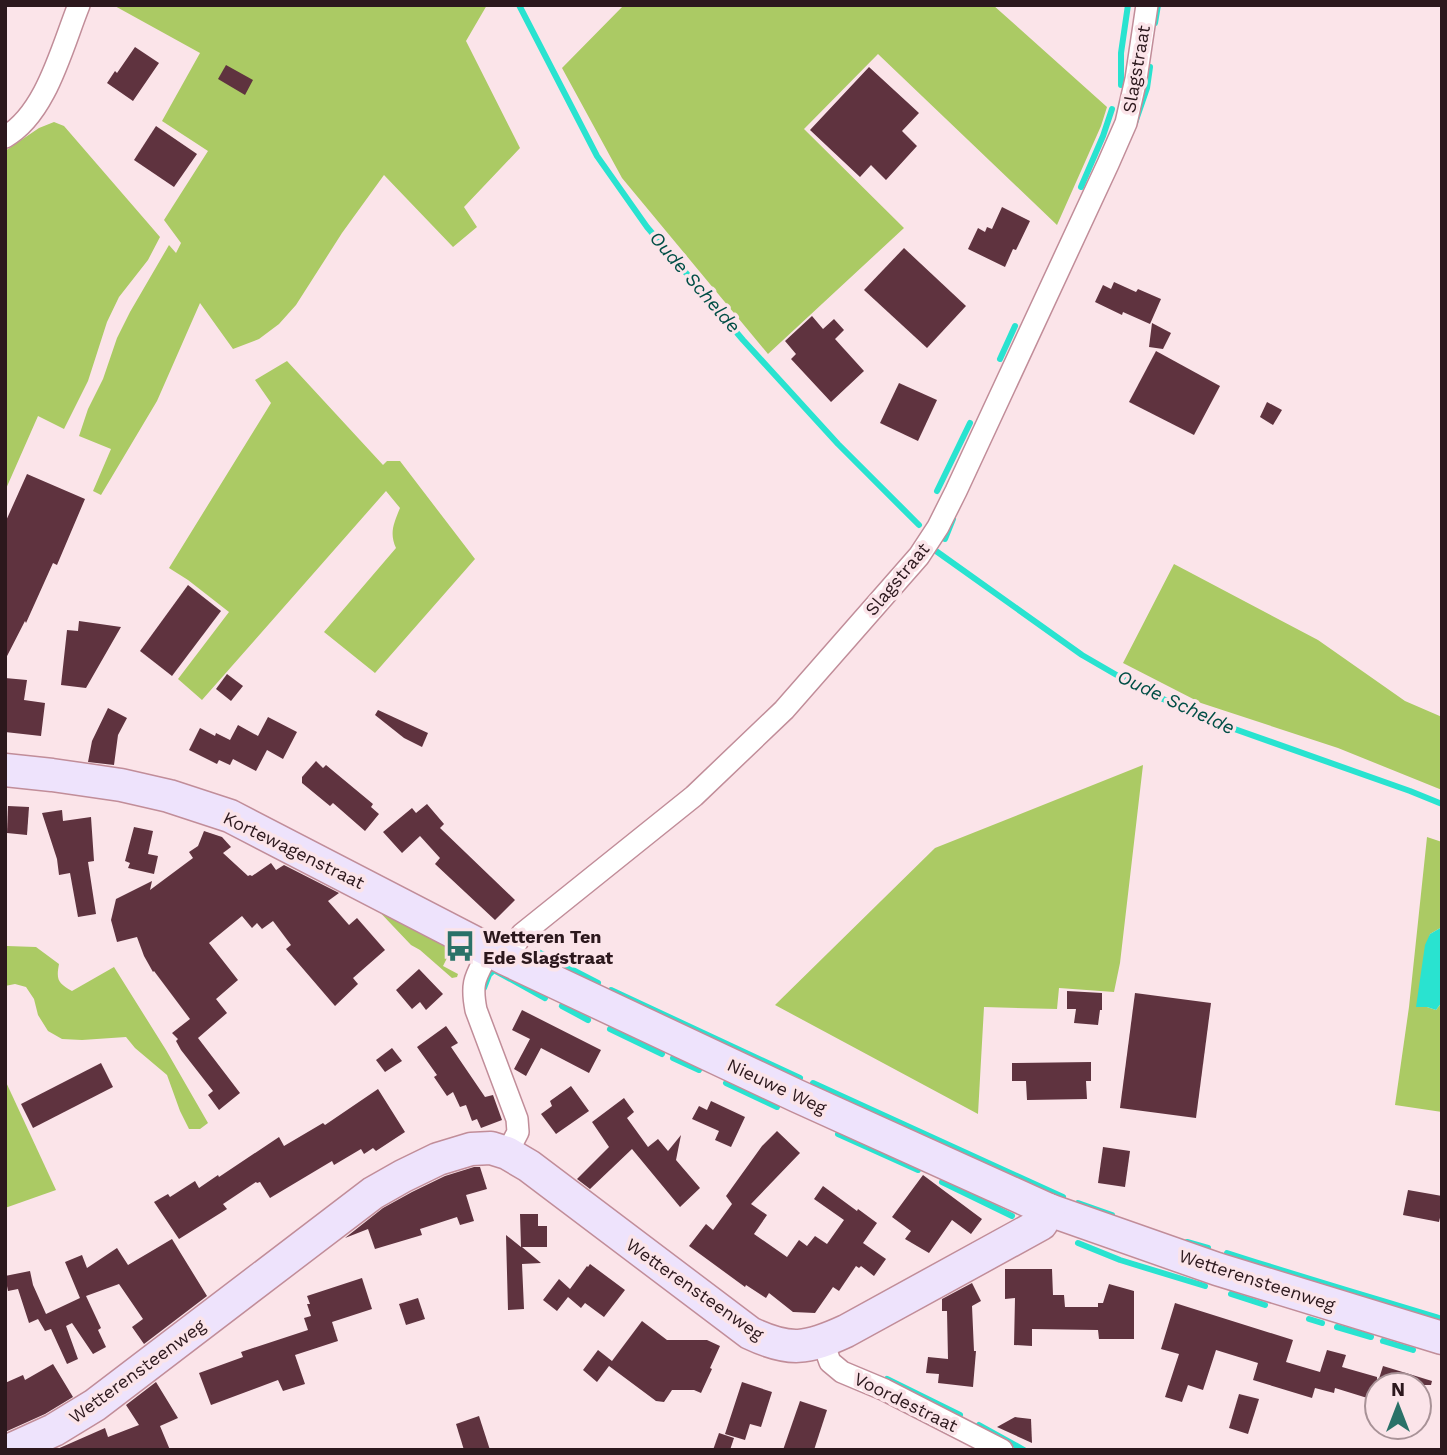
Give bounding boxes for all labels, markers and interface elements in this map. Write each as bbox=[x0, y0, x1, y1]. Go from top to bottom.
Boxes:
street label: Slagstraat bbox=[1118, 23, 1154, 114]
water label: Oude Schelde bbox=[645, 226, 745, 338]
street label: Slagstraat bbox=[861, 538, 934, 620]
water label: Oude Schelde bbox=[1114, 665, 1238, 739]
street label: Kortewagenstraat bbox=[220, 807, 368, 893]
place label: Wetteren Ten Ede Slagstraat bbox=[483, 926, 613, 968]
bus stop icon: Wetteren Ten Ede Slagstraat bbox=[443, 929, 477, 963]
street label: Nieuwe Weg bbox=[724, 1054, 830, 1118]
street label: Wetterensteenweg bbox=[622, 1234, 768, 1345]
street label: Wetterensteenweg bbox=[1176, 1245, 1338, 1315]
street label: Wetterensteenweg bbox=[65, 1314, 210, 1427]
street label: Voordestraat bbox=[851, 1368, 962, 1436]
north arrow bbox=[1363, 1371, 1433, 1441]
text: N bbox=[1391, 1378, 1405, 1401]

